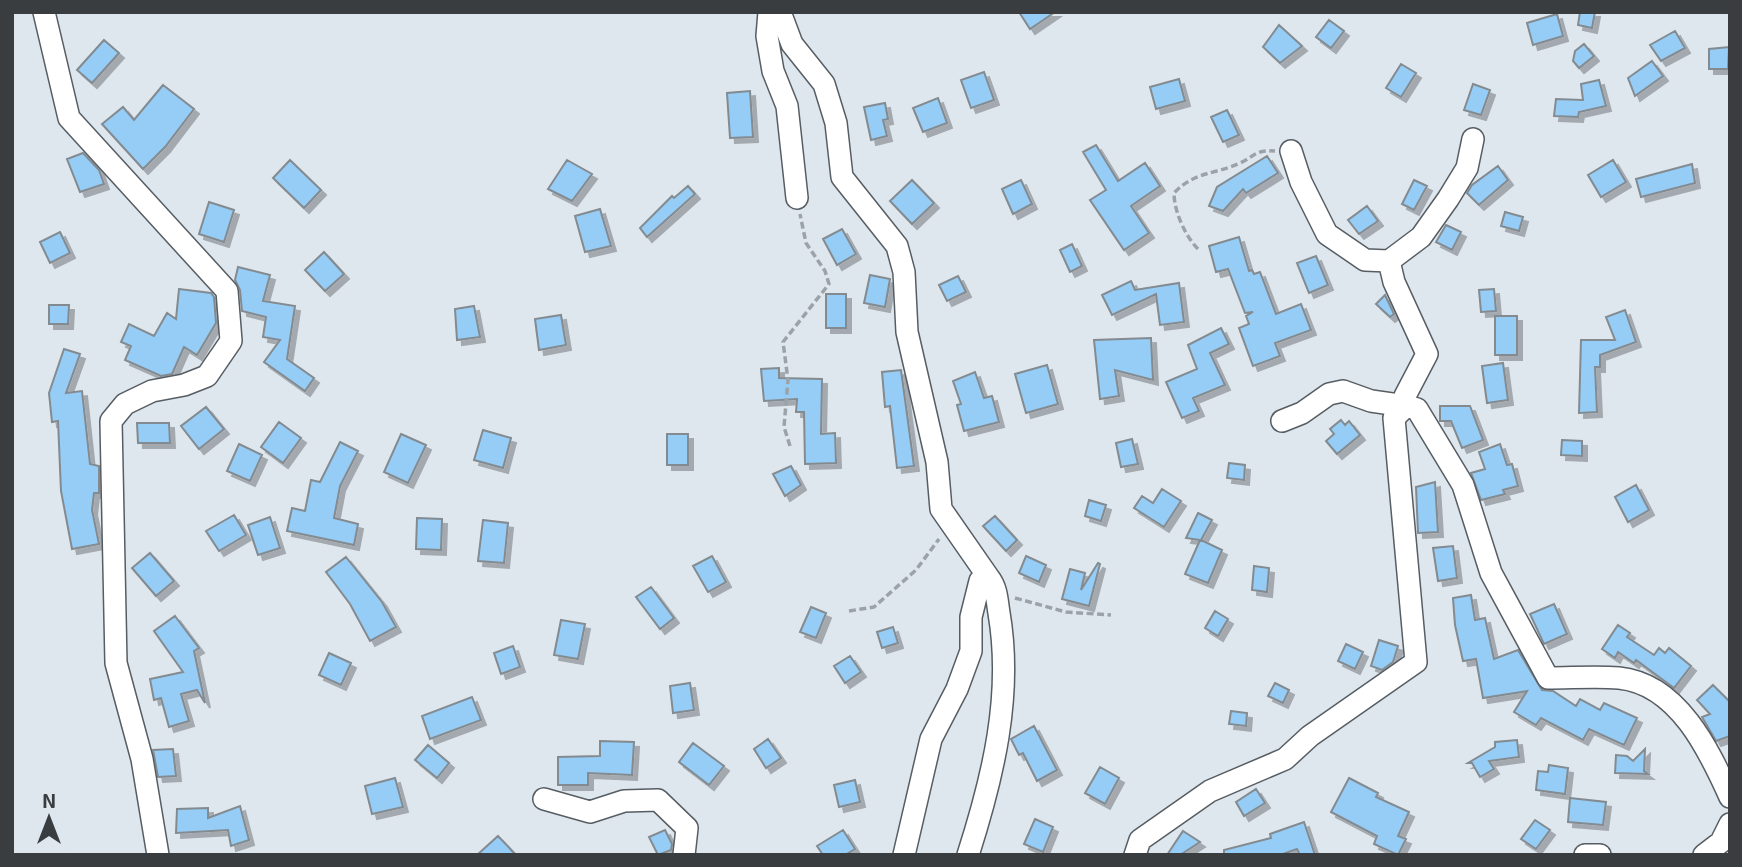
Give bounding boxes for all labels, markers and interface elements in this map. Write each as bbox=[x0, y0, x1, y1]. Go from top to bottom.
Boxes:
north arrow bbox=[14, 783, 84, 853]
text: N bbox=[42, 789, 56, 812]

